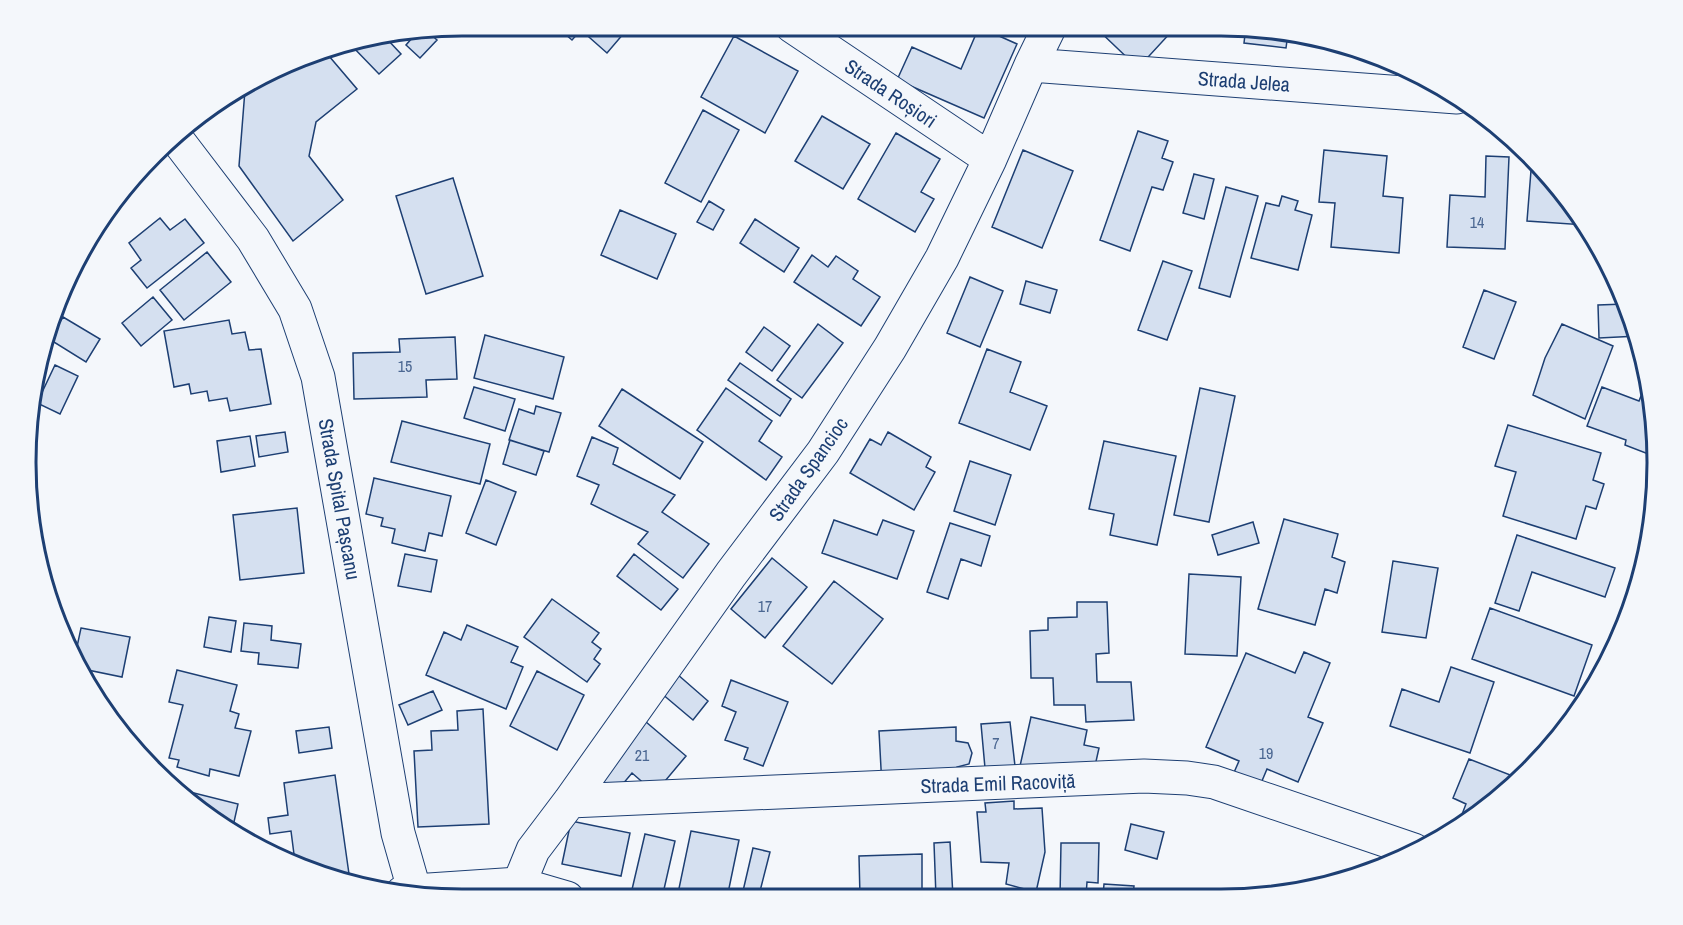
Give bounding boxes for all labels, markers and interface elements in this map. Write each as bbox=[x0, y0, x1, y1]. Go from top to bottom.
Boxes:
street label: Strada Roșiori bbox=[840, 52, 942, 134]
street label: Strada Jelea bbox=[1197, 64, 1291, 98]
house number: 14 bbox=[1470, 211, 1484, 233]
house number: 15 bbox=[398, 355, 412, 377]
street label: Strada Spancioc bbox=[762, 412, 854, 526]
street label: Strada Spital Pașcanu bbox=[313, 416, 367, 582]
house number: 17 bbox=[758, 595, 772, 617]
house number: 7 bbox=[992, 732, 1000, 754]
house number: 19 bbox=[1259, 742, 1273, 764]
house number: 21 bbox=[635, 744, 650, 766]
street label: Strada Emil Racoviță bbox=[920, 767, 1076, 799]

